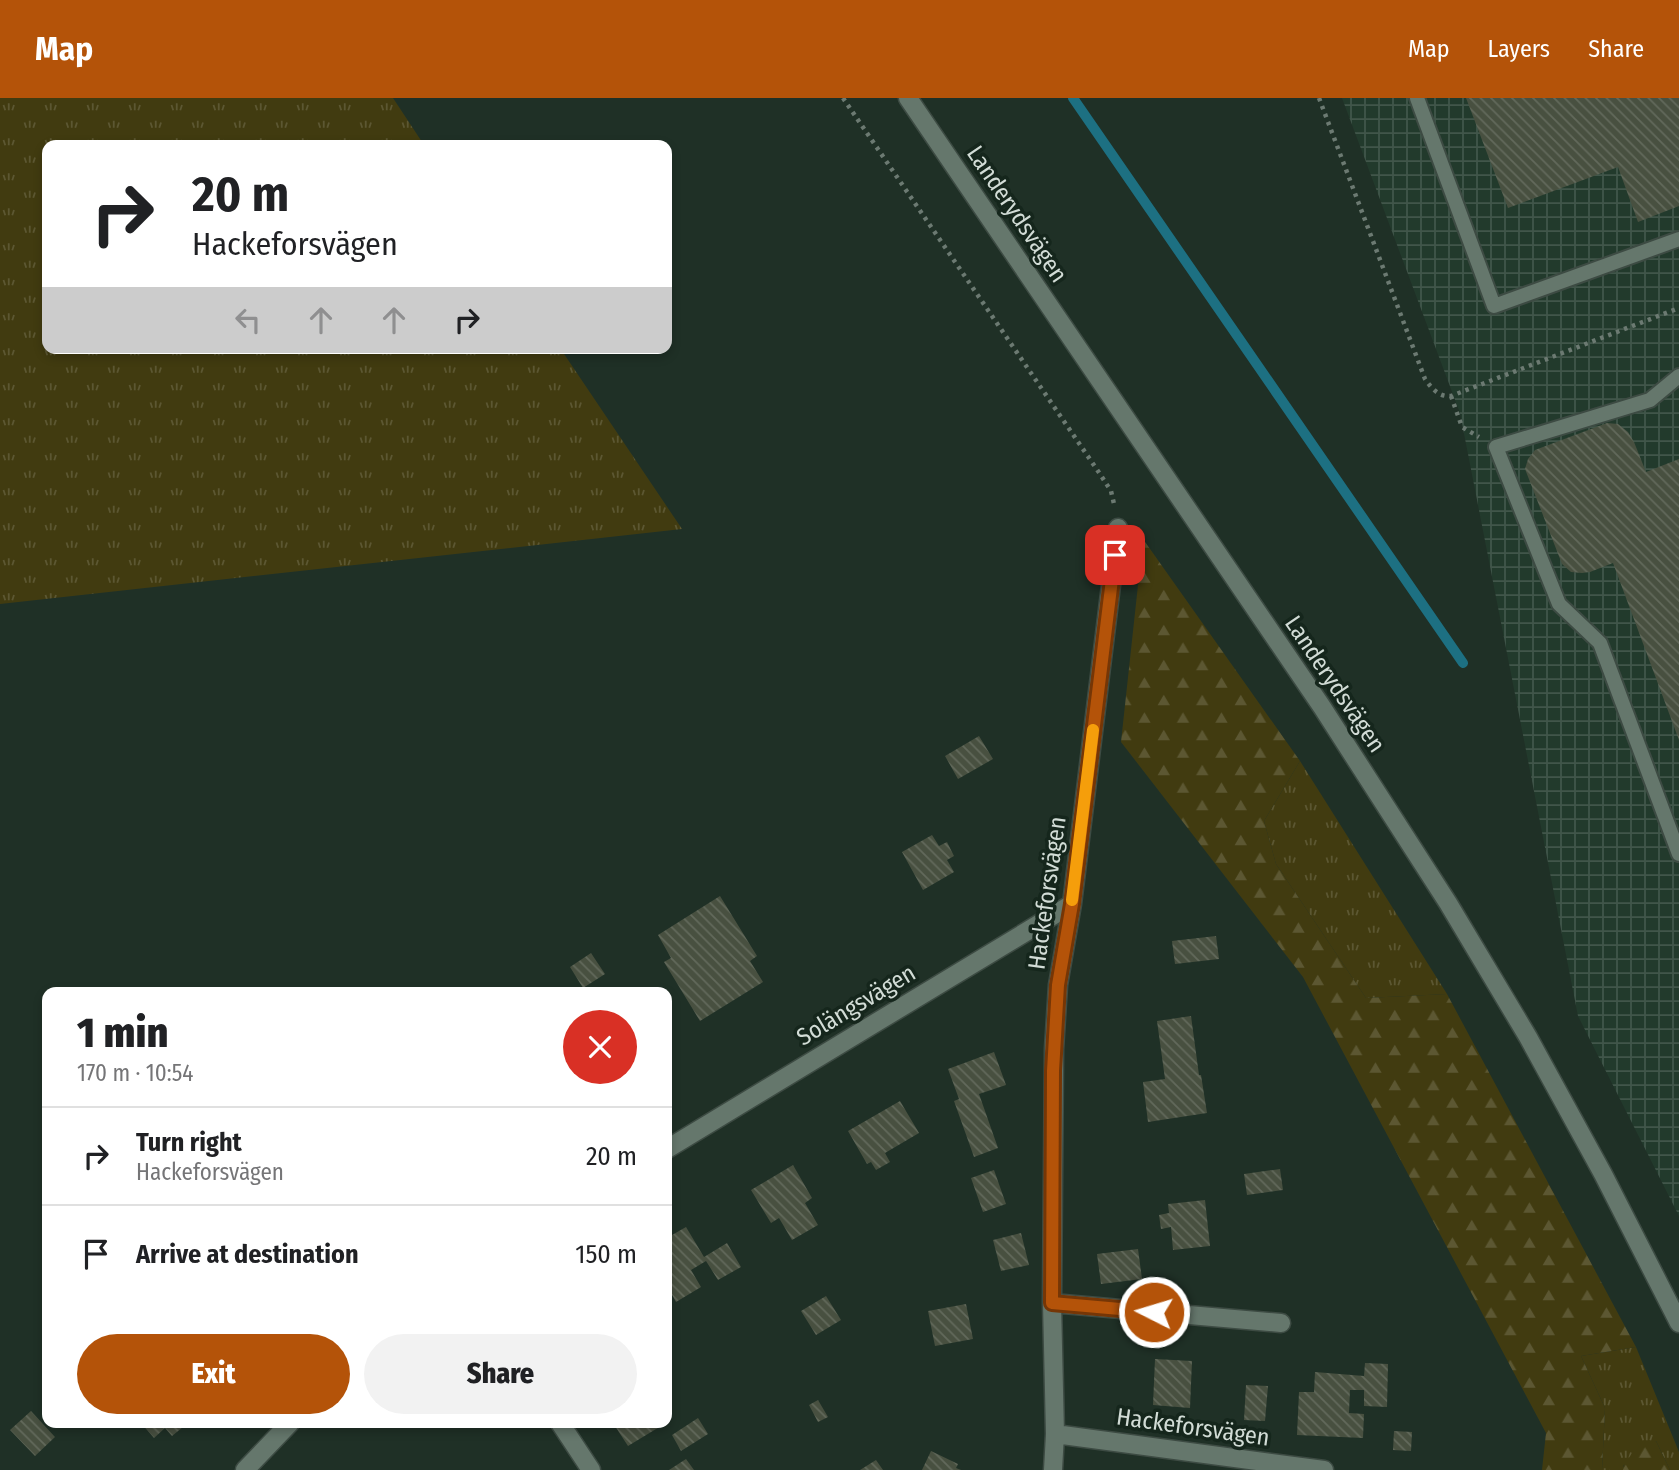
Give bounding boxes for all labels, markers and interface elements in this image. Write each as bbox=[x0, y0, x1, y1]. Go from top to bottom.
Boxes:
text: Map bbox=[35, 29, 93, 69]
text: Map bbox=[1408, 35, 1450, 63]
text: Layers bbox=[1488, 35, 1550, 63]
text: Share bbox=[1588, 35, 1644, 63]
street label: Landerydsvägen bbox=[961, 140, 1073, 288]
text: 20 m bbox=[192, 165, 289, 224]
icon: right bbox=[77, 168, 168, 259]
text: Hackeforsvägen bbox=[192, 225, 398, 263]
icon: left bbox=[229, 301, 267, 339]
icon: ahead bbox=[302, 301, 340, 339]
icon: ahead bbox=[375, 301, 413, 339]
icon: right bbox=[448, 301, 486, 339]
pin bbox=[1085, 525, 1145, 585]
icon: arrive bbox=[1096, 536, 1134, 574]
street label: Landerydsvägen bbox=[1279, 610, 1391, 758]
street label: Hackeforsvägen bbox=[1022, 815, 1072, 971]
street label: Solängsvägen bbox=[792, 959, 920, 1051]
text: 1 min bbox=[77, 1008, 168, 1058]
button: close bbox=[563, 1010, 637, 1084]
text: 170 m · 10:54 bbox=[77, 1059, 193, 1087]
text: Turn right bbox=[136, 1127, 242, 1158]
icon: right bbox=[77, 1137, 115, 1175]
text: 20 m bbox=[586, 1141, 637, 1172]
text: Hackeforsvägen bbox=[136, 1158, 284, 1186]
icon: arrive bbox=[77, 1235, 115, 1273]
text: Arrive at destination bbox=[136, 1239, 359, 1270]
text: 150 m bbox=[575, 1239, 637, 1270]
position arrow bbox=[1117, 1275, 1191, 1349]
button: Exit bbox=[77, 1334, 350, 1414]
button: Share bbox=[364, 1334, 637, 1414]
street label: Hackeforsvägen bbox=[1115, 1402, 1271, 1452]

